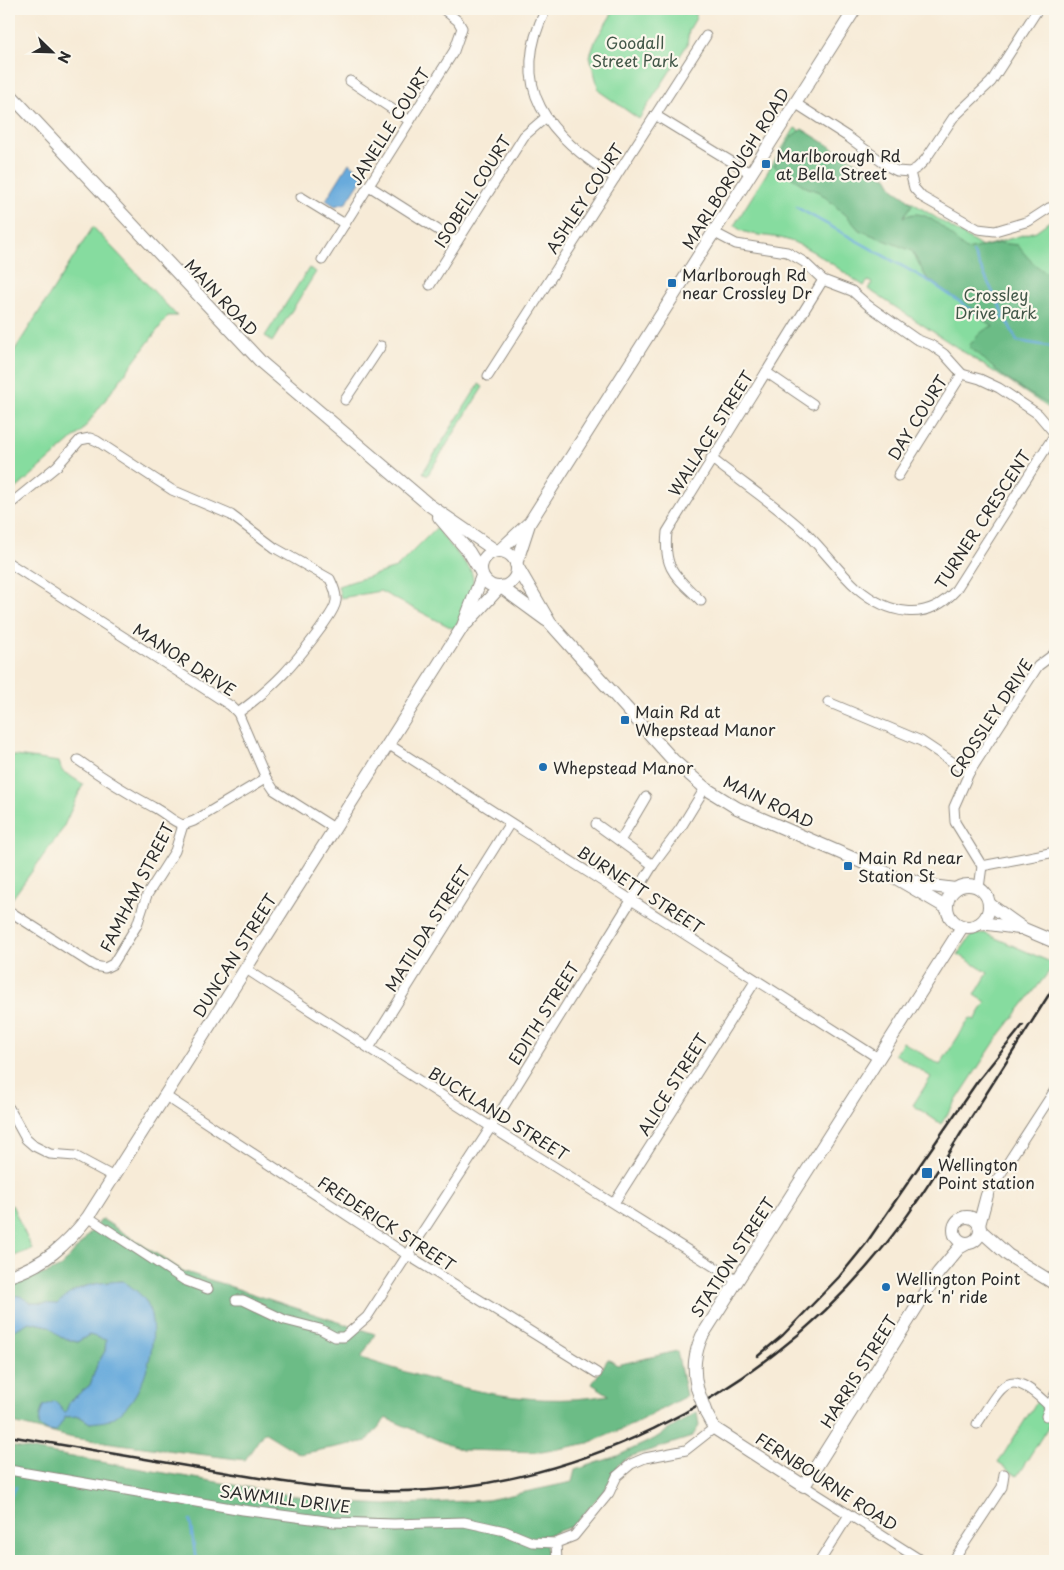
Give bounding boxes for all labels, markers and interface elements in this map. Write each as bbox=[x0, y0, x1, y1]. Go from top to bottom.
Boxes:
north arrow bbox=[28, 28, 78, 78]
park label: Goodall Street Park bbox=[591, 30, 679, 72]
text: N bbox=[53, 48, 76, 66]
street label: JANELLE COURT bbox=[343, 62, 435, 189]
street label: MARLBOROUGH ROAD bbox=[675, 83, 795, 253]
street label: ISOBELL COURT bbox=[428, 130, 516, 252]
street label: ASHLEY COURT bbox=[539, 138, 629, 258]
place label: Marlborough Rd at Bella Street bbox=[776, 143, 901, 185]
marker: Marlborough Rd at Bella Street bbox=[760, 158, 772, 170]
street label: MAIN ROAD bbox=[180, 253, 264, 341]
place label: Marlborough Rd near Crossley Dr bbox=[682, 262, 812, 304]
marker: Marlborough Rd near Crossley Dr bbox=[666, 277, 678, 289]
park label: Crossley Drive Park bbox=[955, 282, 1037, 324]
street label: WALLACE STREET bbox=[662, 365, 758, 500]
street label: DAY COURT bbox=[881, 370, 953, 464]
street label: TURNER CRESCENT bbox=[928, 445, 1036, 593]
street label: MANOR DRIVE bbox=[129, 617, 241, 701]
street label: CROSSLEY DRIVE bbox=[942, 653, 1038, 783]
place label: Main Rd at Whepstead Manor bbox=[635, 699, 776, 741]
marker: Main Rd at Whepstead Manor bbox=[619, 714, 631, 726]
place label: Whepstead Manor bbox=[553, 755, 694, 779]
marker: Whepstead Manor bbox=[537, 761, 549, 773]
street label: MAIN ROAD bbox=[720, 769, 818, 833]
street label: FAMHAM STREET bbox=[93, 818, 179, 956]
street label: BURNETT STREET bbox=[573, 839, 709, 939]
place label: Main Rd near Station St bbox=[858, 845, 963, 887]
street label: MATILDA STREET bbox=[378, 860, 476, 996]
marker: Main Rd near Station St bbox=[842, 860, 854, 872]
street label: DUNCAN STREET bbox=[186, 889, 282, 1021]
street label: EDITH STREET bbox=[502, 957, 584, 1069]
street label: ALICE STREET bbox=[631, 1028, 713, 1140]
street label: BUCKLAND STREET bbox=[424, 1060, 574, 1166]
place label: Wellington Point station bbox=[938, 1152, 1035, 1194]
marker: Wellington Point station bbox=[920, 1166, 934, 1180]
street label: FREDERICK STREET bbox=[314, 1170, 460, 1277]
street label: STATION STREET bbox=[684, 1192, 780, 1322]
place label: Wellington Point park 'n' ride bbox=[896, 1266, 1021, 1308]
marker: Wellington Point park 'n' ride bbox=[880, 1281, 892, 1293]
street label: HARRIS STREET bbox=[814, 1310, 902, 1432]
street label: FERNBOURNE ROAD bbox=[751, 1426, 903, 1536]
street label: SAWMILL DRIVE bbox=[218, 1478, 352, 1518]

